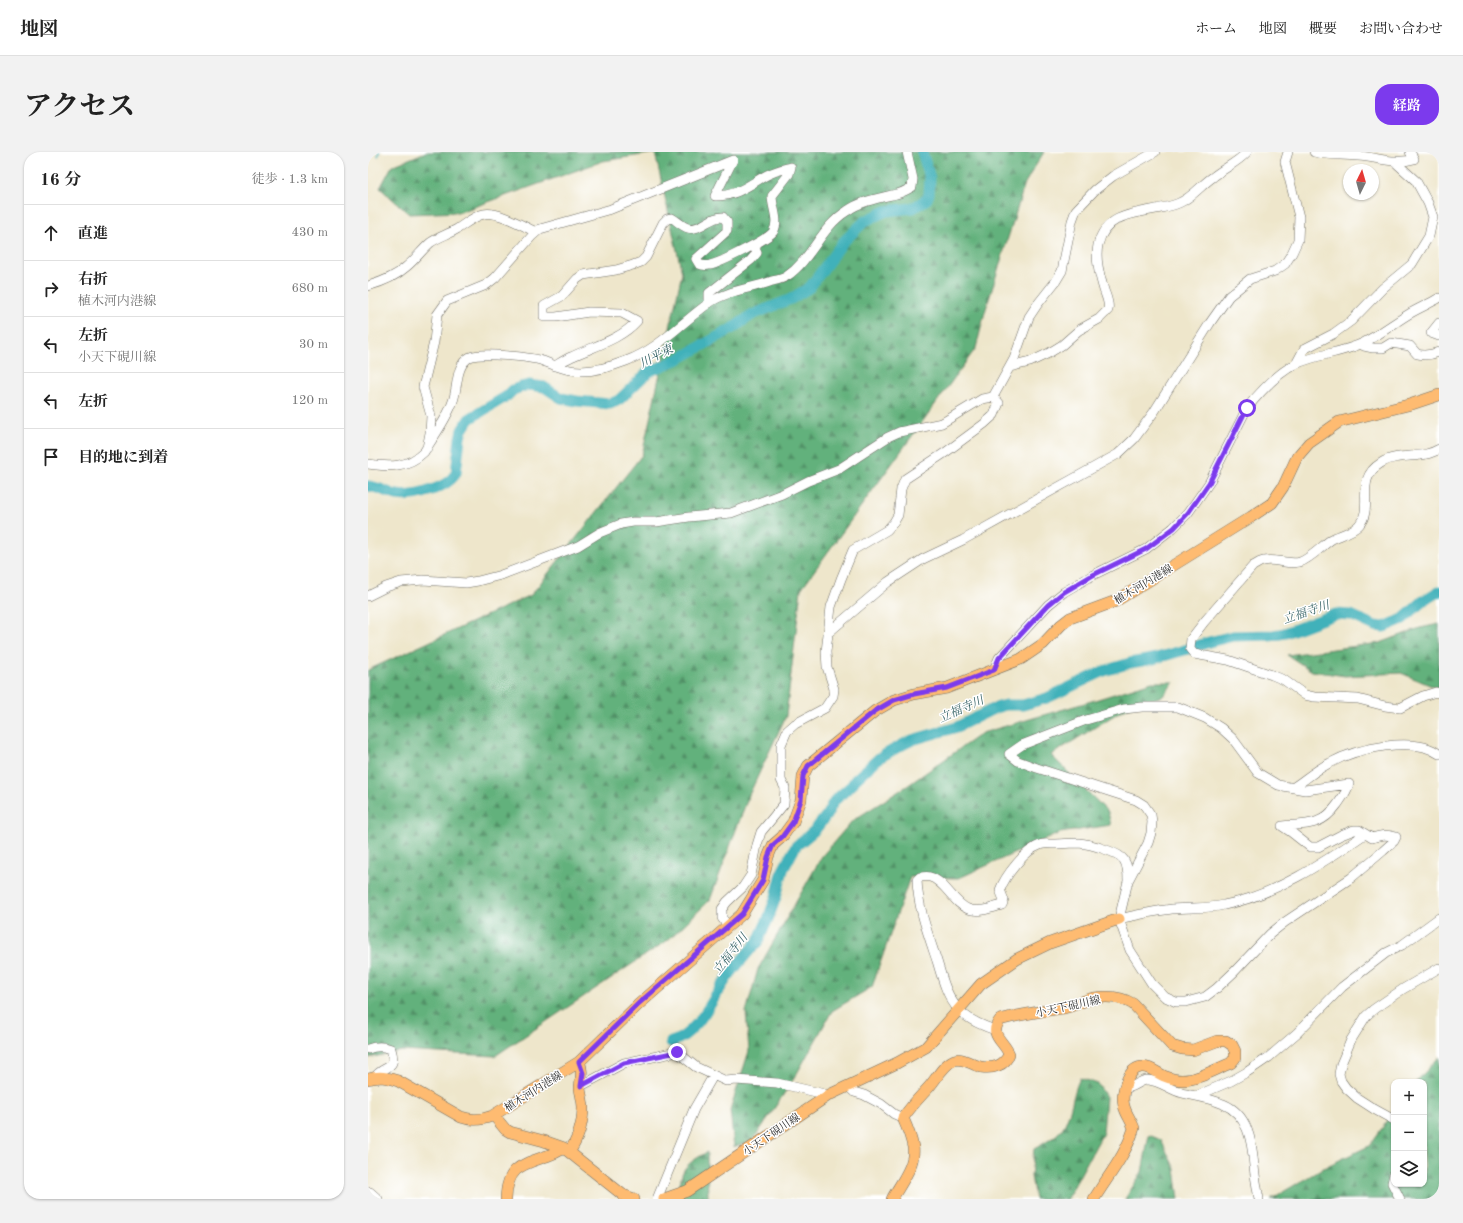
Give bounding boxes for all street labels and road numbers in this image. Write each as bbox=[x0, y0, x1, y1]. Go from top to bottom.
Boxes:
street label: 植木河内港線 bbox=[1112, 562, 1175, 607]
street label: 小天下硯川線 bbox=[1034, 993, 1102, 1020]
street label: 植木河内港線 bbox=[502, 1068, 565, 1114]
street label: 小天下硯川線 bbox=[740, 1111, 802, 1158]

